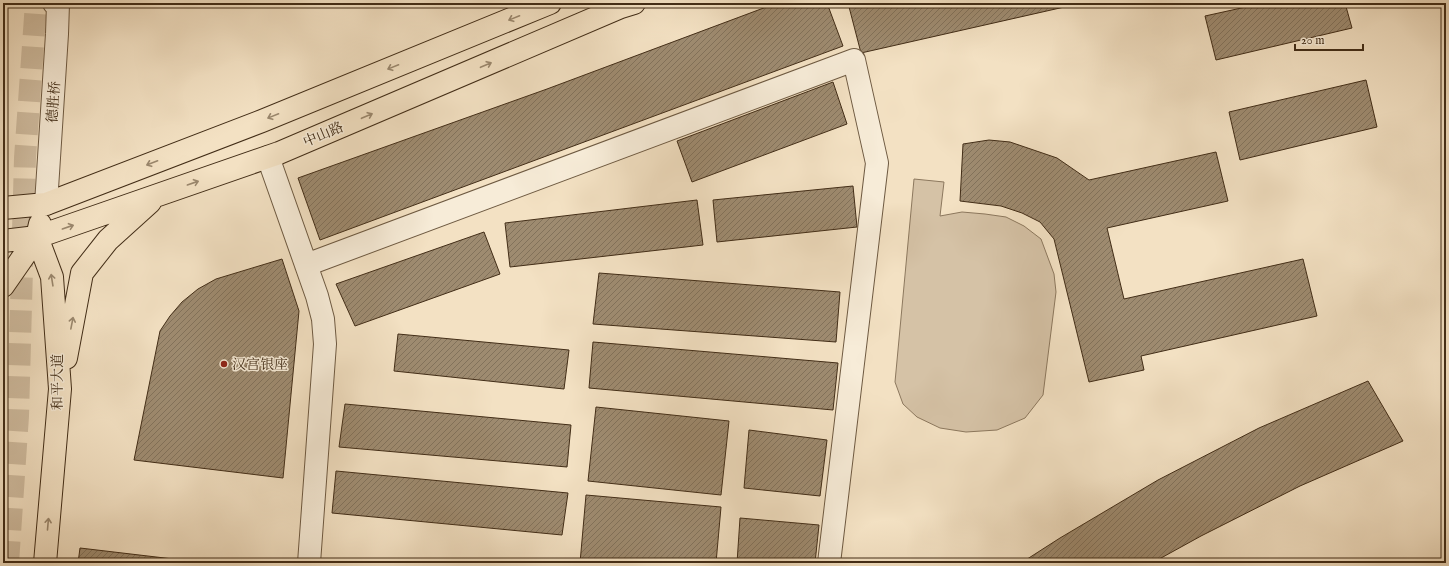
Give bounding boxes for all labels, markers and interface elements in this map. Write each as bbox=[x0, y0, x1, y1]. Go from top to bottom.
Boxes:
one-way arrow bbox=[508, 14, 520, 22]
scale bar bbox=[1295, 26, 1363, 52]
text: 20 m bbox=[1301, 33, 1324, 48]
one-way arrow bbox=[480, 60, 492, 68]
one-way arrow bbox=[388, 64, 400, 71]
street label: 德胜桥 bbox=[44, 80, 64, 124]
one-way arrow bbox=[360, 111, 372, 119]
one-way arrow bbox=[268, 113, 280, 120]
street label: 中山路 bbox=[301, 118, 346, 151]
one-way arrow bbox=[146, 159, 158, 167]
one-way arrow bbox=[187, 179, 200, 186]
one-way arrow bbox=[62, 222, 74, 230]
one-way arrow bbox=[48, 274, 56, 287]
one-way arrow bbox=[69, 317, 77, 330]
street label: 和平大道 bbox=[49, 354, 67, 410]
place label: 汉宫银座 bbox=[232, 356, 288, 374]
marker: 汉宫银座 bbox=[219, 359, 229, 369]
one-way arrow bbox=[45, 518, 52, 531]

